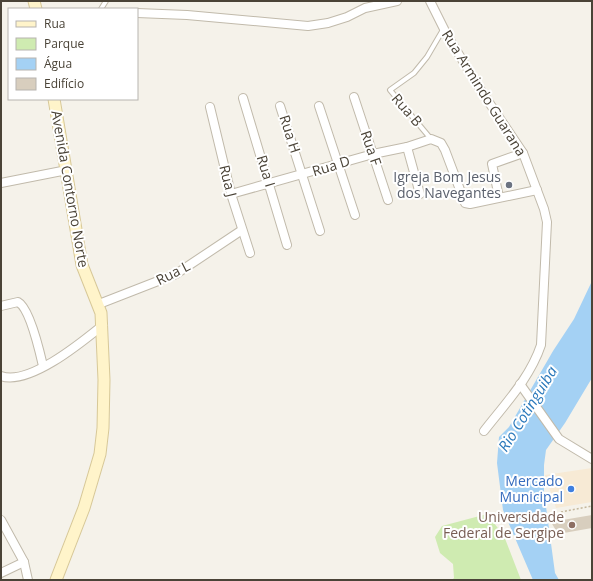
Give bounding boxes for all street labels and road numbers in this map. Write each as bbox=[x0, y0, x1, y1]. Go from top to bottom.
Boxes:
street label: Rua Armindo Guarana bbox=[438, 26, 531, 159]
street label: Rua B bbox=[388, 89, 427, 130]
street label: Avenida Contorno Norte bbox=[47, 109, 94, 269]
street label: Rua H bbox=[275, 112, 306, 155]
street label: Rua F bbox=[357, 128, 386, 168]
street label: Rua D bbox=[310, 151, 352, 180]
street label: Rua I bbox=[253, 153, 280, 189]
street label: Rua J bbox=[215, 163, 242, 199]
street label: Rua L bbox=[152, 256, 193, 289]

